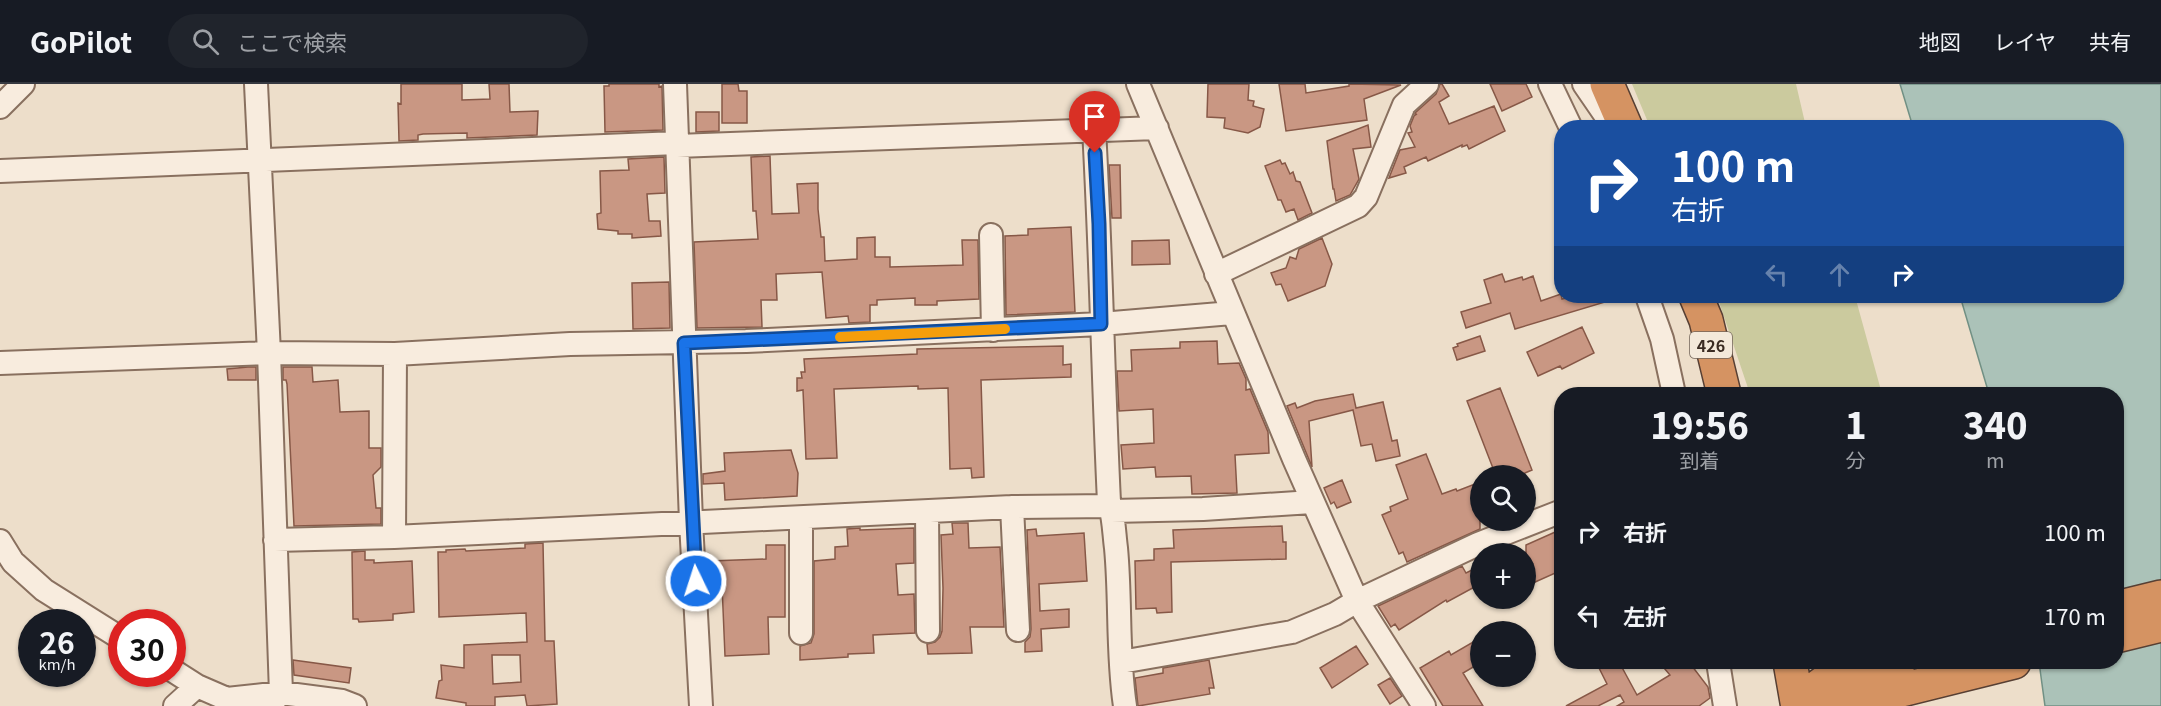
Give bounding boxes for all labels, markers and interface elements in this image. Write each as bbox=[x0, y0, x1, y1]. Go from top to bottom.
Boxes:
search box bbox=[168, 14, 588, 68]
text: GoPilot bbox=[30, 21, 132, 61]
icon: search bbox=[189, 25, 222, 58]
text: ここで検索 bbox=[237, 25, 347, 57]
text: 地図 bbox=[1919, 26, 1961, 56]
text: レイヤ bbox=[1994, 26, 2056, 56]
text: 共有 bbox=[2089, 26, 2131, 56]
pin bbox=[1069, 91, 1120, 153]
icon: arrive bbox=[1078, 100, 1111, 133]
text: 100 m bbox=[1671, 133, 1795, 194]
icon: right bbox=[1572, 144, 1650, 222]
text: 右折 bbox=[1671, 189, 1725, 228]
icon: left bbox=[1760, 258, 1793, 291]
icon: ahead bbox=[1823, 258, 1856, 291]
icon: right bbox=[1886, 258, 1919, 291]
road number: 426 bbox=[1690, 332, 1732, 358]
text: 19:56 bbox=[1650, 397, 1749, 449]
text: 1 bbox=[1845, 397, 1867, 449]
text: 340 bbox=[1963, 397, 2028, 449]
text: 到着 bbox=[1680, 445, 1720, 474]
text: 分 bbox=[1846, 445, 1866, 474]
text: m bbox=[1986, 445, 2005, 474]
map controls bbox=[1470, 465, 1536, 687]
button: search bbox=[1470, 465, 1536, 531]
icon: right bbox=[1572, 515, 1605, 548]
text: 右折 bbox=[1623, 515, 1667, 547]
text: 100 m bbox=[2044, 515, 2106, 547]
button: + bbox=[1470, 543, 1536, 609]
position arrow bbox=[664, 549, 728, 613]
icon: left bbox=[1572, 599, 1605, 632]
text: 左折 bbox=[1623, 599, 1667, 631]
text: 170 m bbox=[2044, 599, 2106, 631]
speed limit sign: 30 bbox=[108, 609, 186, 687]
text: 26 bbox=[39, 619, 75, 663]
button: − bbox=[1470, 621, 1536, 687]
text: km/h bbox=[38, 653, 76, 674]

